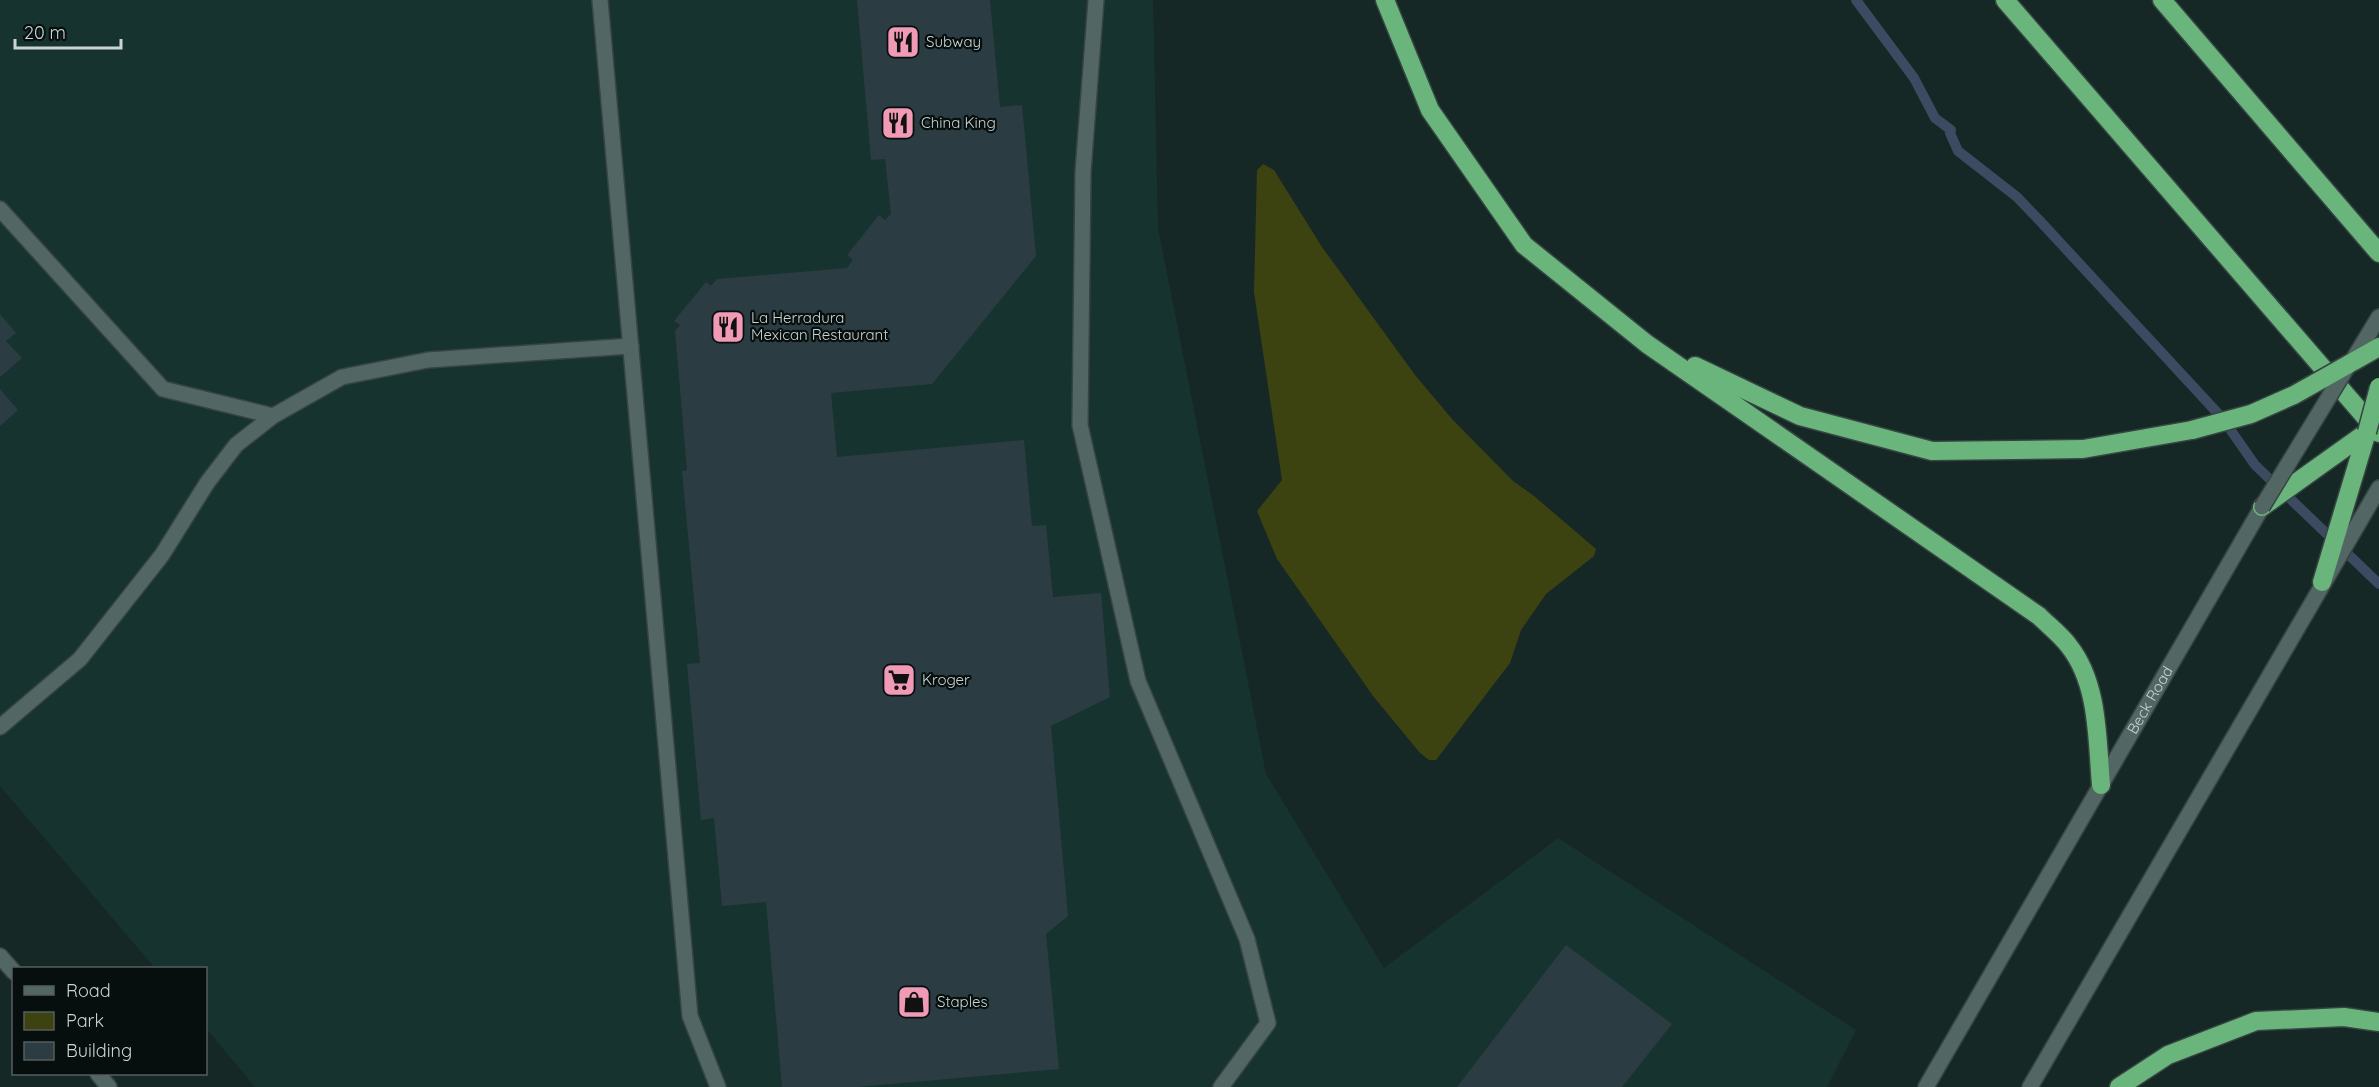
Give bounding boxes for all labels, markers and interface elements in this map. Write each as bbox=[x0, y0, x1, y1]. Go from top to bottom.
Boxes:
scale bar bbox=[15, 12, 122, 50]
text: 20 m bbox=[24, 21, 66, 44]
restaurant icon: Subway bbox=[885, 24, 921, 60]
place label: Subway bbox=[926, 32, 981, 51]
restaurant icon: China King bbox=[880, 105, 916, 141]
place label: China King bbox=[921, 113, 996, 132]
place label: La Herradura Mexican Restaurant bbox=[751, 308, 888, 344]
restaurant icon: La Herradura Mexican Restaurant bbox=[710, 309, 746, 345]
supermarket icon: Kroger bbox=[881, 662, 917, 698]
street label: Beck Road bbox=[2123, 663, 2177, 737]
place label: Kroger bbox=[922, 670, 970, 689]
legend bbox=[12, 967, 207, 1075]
text: Road bbox=[66, 979, 111, 1002]
shop icon: Staples bbox=[896, 984, 932, 1020]
place label: Staples bbox=[937, 992, 988, 1011]
text: Park bbox=[66, 1009, 104, 1032]
text: Building bbox=[66, 1039, 132, 1062]

